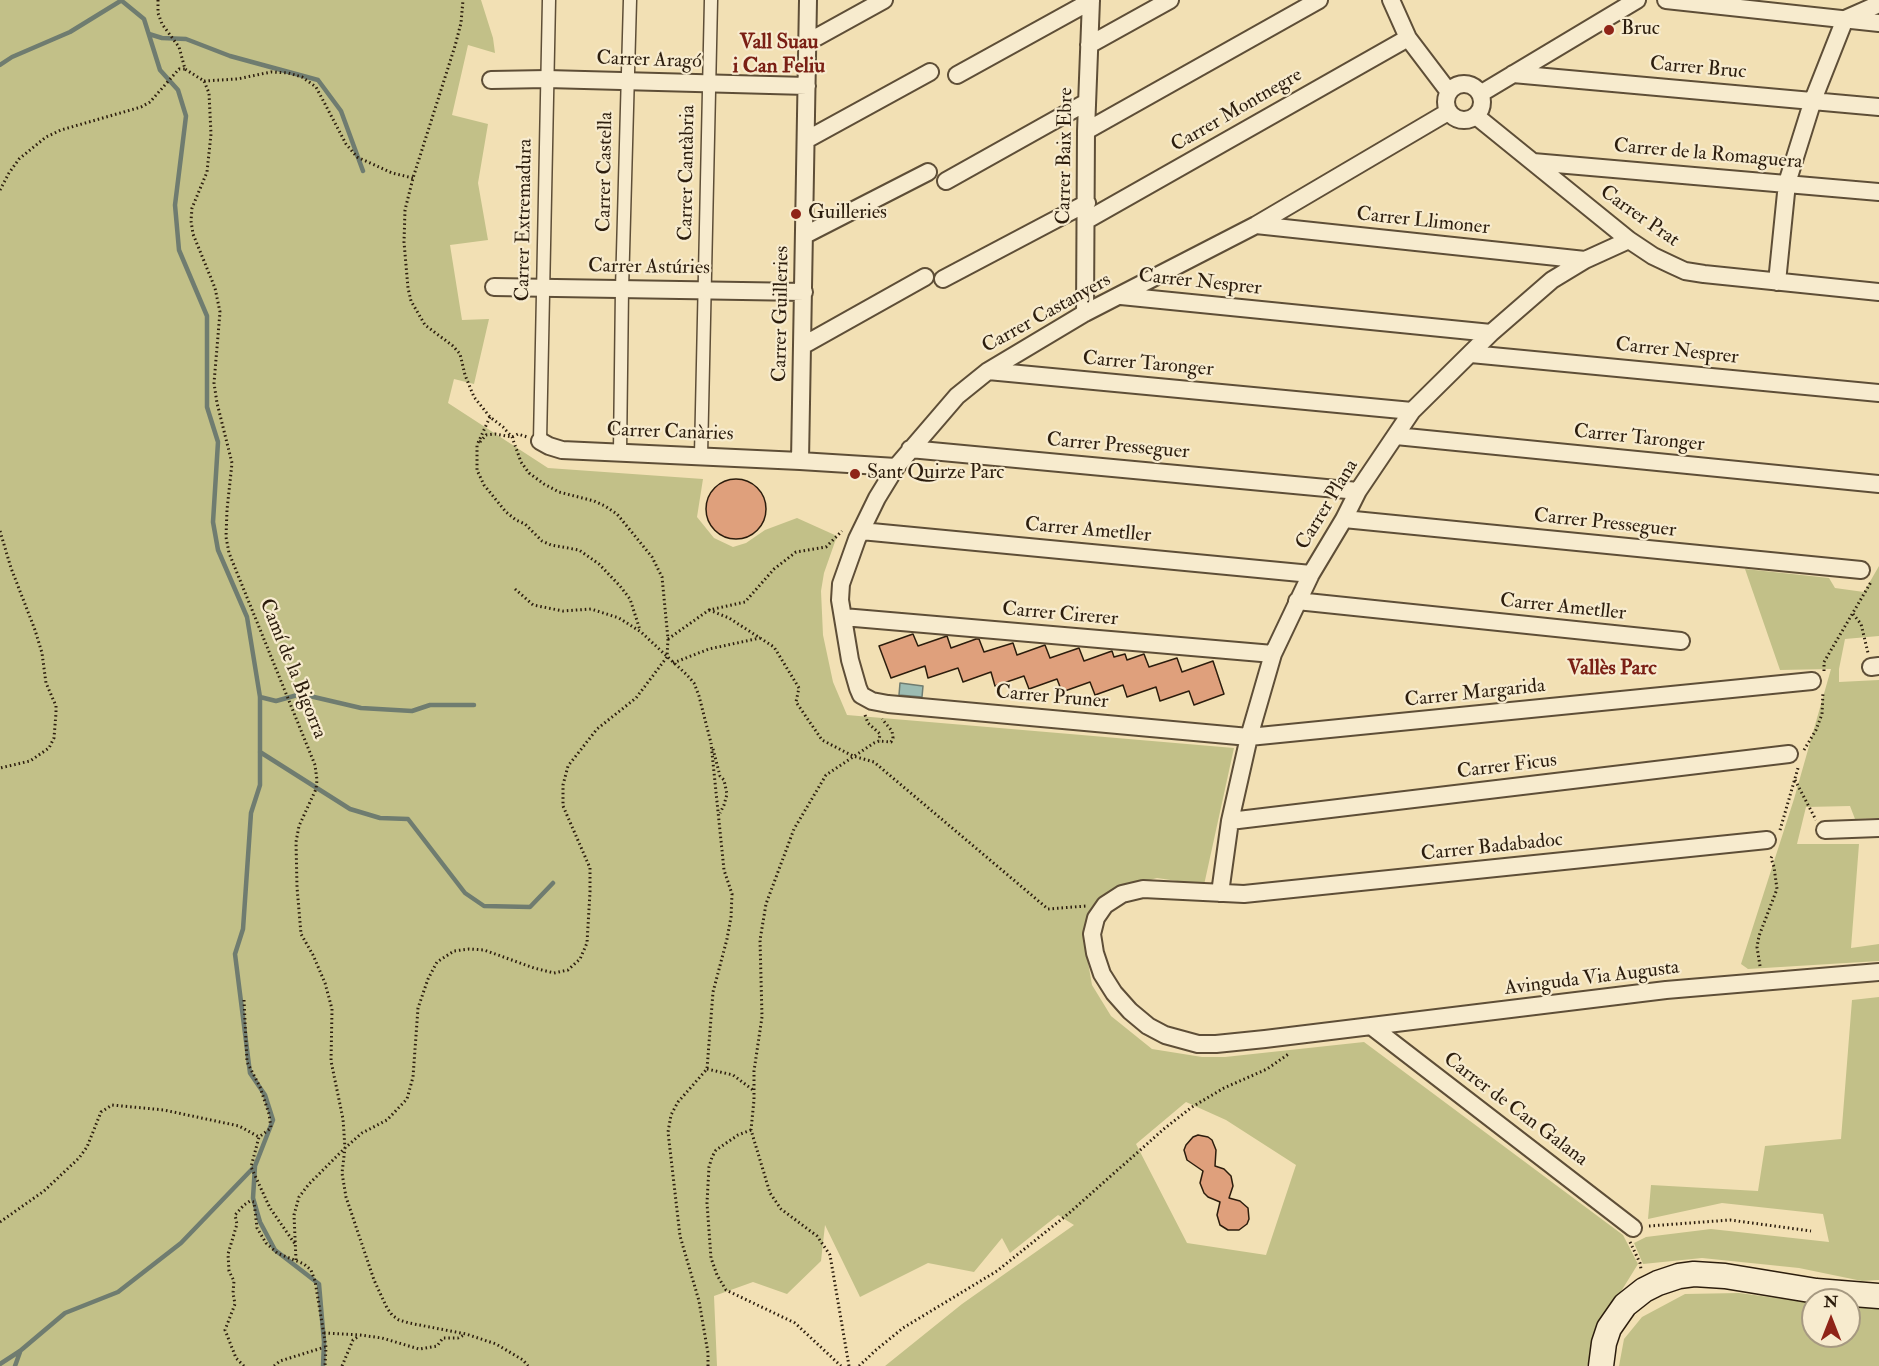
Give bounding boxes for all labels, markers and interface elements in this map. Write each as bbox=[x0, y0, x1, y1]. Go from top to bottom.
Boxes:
place label: Bruc bbox=[1621, 18, 1660, 42]
marker: Bruc bbox=[1602, 23, 1616, 37]
district label: Vall Suau i Can Feliu bbox=[733, 30, 825, 80]
street label: Carrer Aragó bbox=[596, 47, 702, 75]
street label: Carrer Bruc bbox=[1649, 53, 1747, 85]
street label: Carrer Montnegre bbox=[1167, 64, 1307, 158]
street label: Carrer Baix Ebre bbox=[1053, 87, 1079, 225]
street label: Carrer Cantàbria bbox=[675, 105, 701, 241]
street label: Carrer Castella bbox=[593, 111, 619, 233]
street label: Carrer de la Romaguera bbox=[1613, 135, 1803, 175]
street label: Carrer Extremadura bbox=[512, 138, 538, 302]
street label: Carrer Prat bbox=[1595, 181, 1683, 253]
place label: Guilleries bbox=[808, 202, 887, 226]
street label: Carrer Llimoner bbox=[1355, 203, 1491, 241]
marker: Guilleries bbox=[789, 207, 803, 221]
street label: Carrer Guilleries bbox=[769, 246, 795, 382]
street label: Carrer Astúries bbox=[588, 255, 710, 281]
street label: Carrer Nesprer bbox=[1137, 265, 1263, 301]
street label: Carrer Castanyers bbox=[978, 269, 1116, 359]
street label: Carrer Nesprer bbox=[1614, 334, 1740, 370]
street label: Carrer Taronger bbox=[1081, 347, 1215, 383]
street label: Carrer Canàries bbox=[606, 419, 734, 447]
street label: Carrer Taronger bbox=[1572, 420, 1706, 458]
street label: Carrer Presseguer bbox=[1046, 429, 1190, 465]
street label: Carrer Plana bbox=[1292, 455, 1364, 555]
place label: Sant Quirze Parc bbox=[867, 462, 1004, 486]
marker: Sant Quirze Parc bbox=[848, 467, 862, 481]
street label: Carrer Presseguer bbox=[1533, 505, 1677, 543]
street label: Carrer Ametller bbox=[1024, 514, 1152, 548]
street label: Carrer Ametller bbox=[1499, 589, 1627, 627]
street label: Camí de la Bigorra bbox=[253, 596, 331, 742]
street label: Carrer Cirerer bbox=[1001, 598, 1119, 632]
district label: Vallès Parc bbox=[1567, 656, 1657, 682]
street label: Carrer Margarida bbox=[1403, 675, 1547, 713]
street label: Carrer Pruner bbox=[995, 681, 1109, 715]
street label: Carrer Ficus bbox=[1456, 749, 1558, 785]
street label: Carrer Badabadoc bbox=[1420, 829, 1564, 867]
street label: Avinguda Via Augusta bbox=[1503, 956, 1681, 1002]
street label: Carrer de Can Galana bbox=[1438, 1048, 1592, 1172]
north arrow bbox=[1801, 1288, 1861, 1348]
text: N bbox=[1824, 1292, 1838, 1312]

